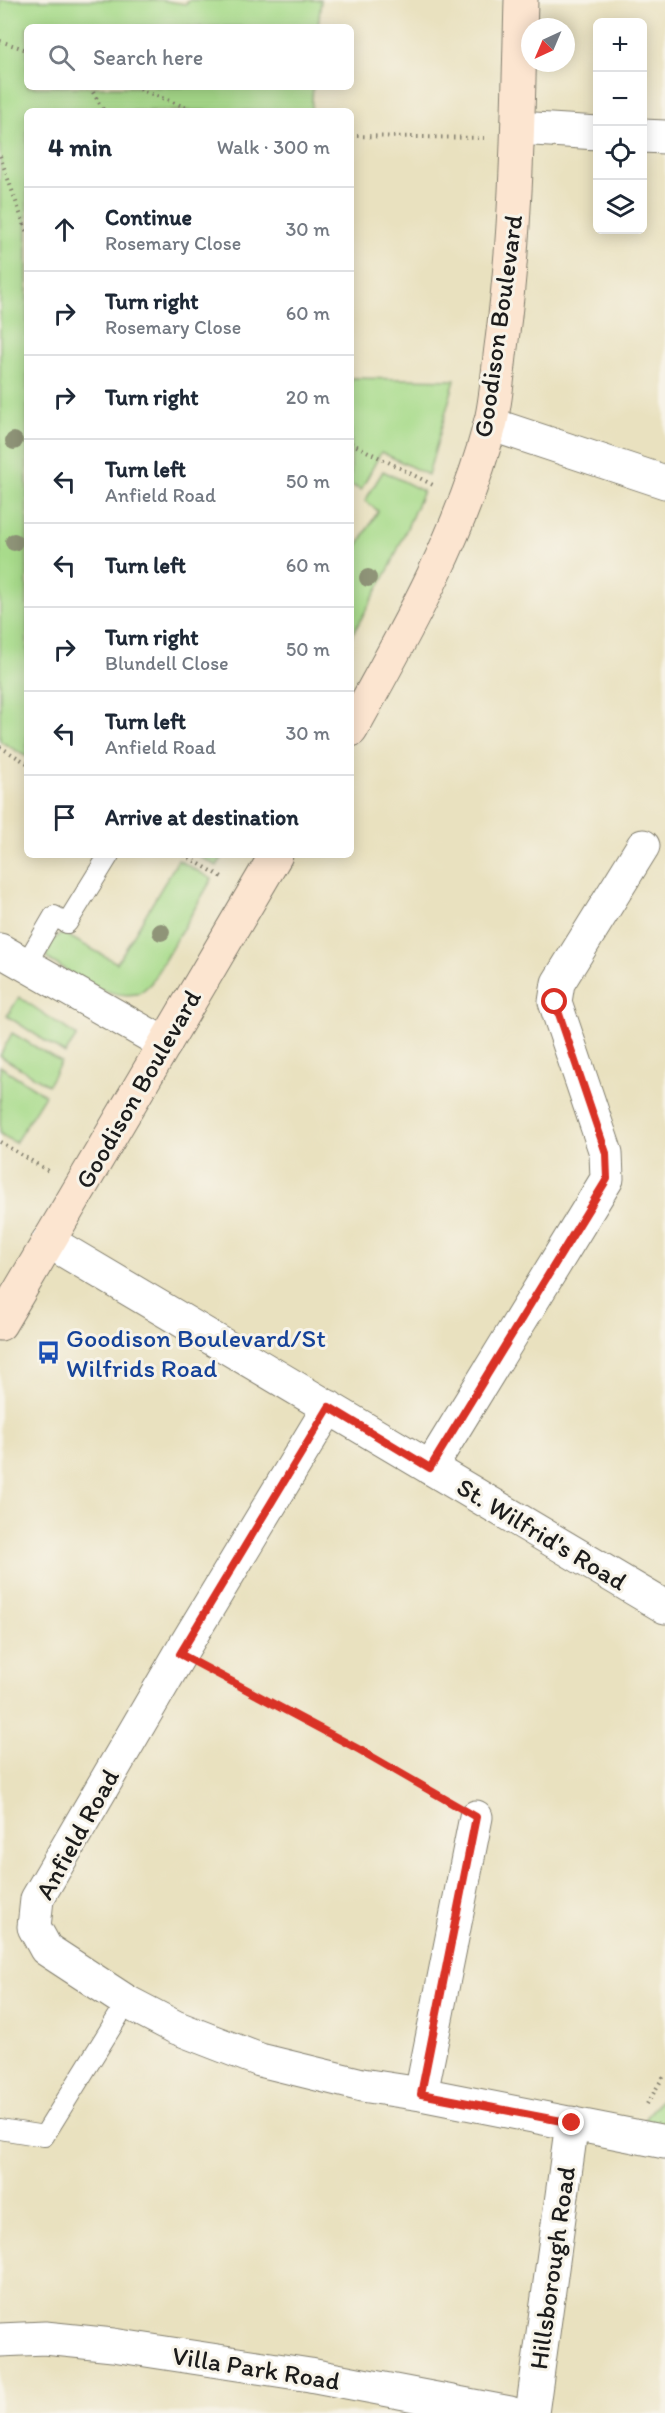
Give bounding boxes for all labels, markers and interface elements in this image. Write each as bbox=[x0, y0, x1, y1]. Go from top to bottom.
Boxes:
north arrow bbox=[521, 18, 575, 72]
map controls bbox=[593, 18, 647, 234]
button: + bbox=[593, 18, 647, 72]
search box bbox=[24, 24, 354, 90]
icon: search bbox=[45, 41, 78, 74]
text: Search here bbox=[93, 44, 203, 71]
button: − bbox=[593, 72, 647, 126]
button: locate bbox=[593, 126, 647, 180]
text: 4 min bbox=[48, 131, 112, 163]
text: Walk · 300 m bbox=[217, 135, 330, 159]
button: layers bbox=[593, 180, 647, 234]
text: Continue bbox=[105, 204, 192, 231]
street label: Goodison Boulevard bbox=[467, 212, 530, 439]
icon: ahead bbox=[48, 213, 81, 246]
text: 30 m bbox=[285, 217, 330, 241]
text: Rosemary Close bbox=[105, 231, 241, 255]
text: Turn right bbox=[105, 288, 199, 315]
icon: right bbox=[48, 297, 81, 330]
text: 60 m bbox=[286, 301, 330, 325]
text: Rosemary Close bbox=[105, 315, 241, 339]
icon: right bbox=[48, 381, 81, 414]
text: Turn right bbox=[105, 384, 199, 411]
text: 20 m bbox=[286, 385, 330, 409]
text: Turn left bbox=[105, 456, 186, 483]
icon: left bbox=[48, 465, 81, 498]
text: 50 m bbox=[286, 469, 330, 493]
text: Anfield Road bbox=[105, 483, 216, 507]
icon: left bbox=[48, 549, 81, 582]
text: Turn left bbox=[105, 552, 186, 579]
text: 60 m bbox=[286, 553, 330, 577]
text: Turn right bbox=[105, 624, 199, 651]
icon: right bbox=[48, 633, 81, 666]
text: 50 m bbox=[286, 637, 330, 661]
text: Blundell Close bbox=[105, 651, 229, 675]
text: Turn left bbox=[105, 708, 186, 735]
icon: left bbox=[48, 717, 81, 750]
text: 30 m bbox=[285, 721, 330, 745]
text: Anfield Road bbox=[105, 735, 216, 759]
icon: arrive bbox=[48, 801, 81, 834]
text: Arrive at destination bbox=[105, 804, 299, 831]
street label: Goodison Boulevard bbox=[68, 983, 208, 1194]
route start bbox=[541, 988, 567, 1014]
place label: Goodison Boulevard/St Wilfrids Road bbox=[66, 1322, 326, 1384]
bus stop icon: Goodison Boulevard/St Wilfrids Road bbox=[35, 1340, 61, 1366]
street label: St. Wilfrid's Road bbox=[451, 1471, 633, 1598]
street label: Anfield Road bbox=[28, 1763, 126, 1905]
route end bbox=[558, 2109, 584, 2135]
street label: Hillsborough Road bbox=[522, 2164, 582, 2372]
street label: Villa Park Road bbox=[170, 2339, 342, 2397]

